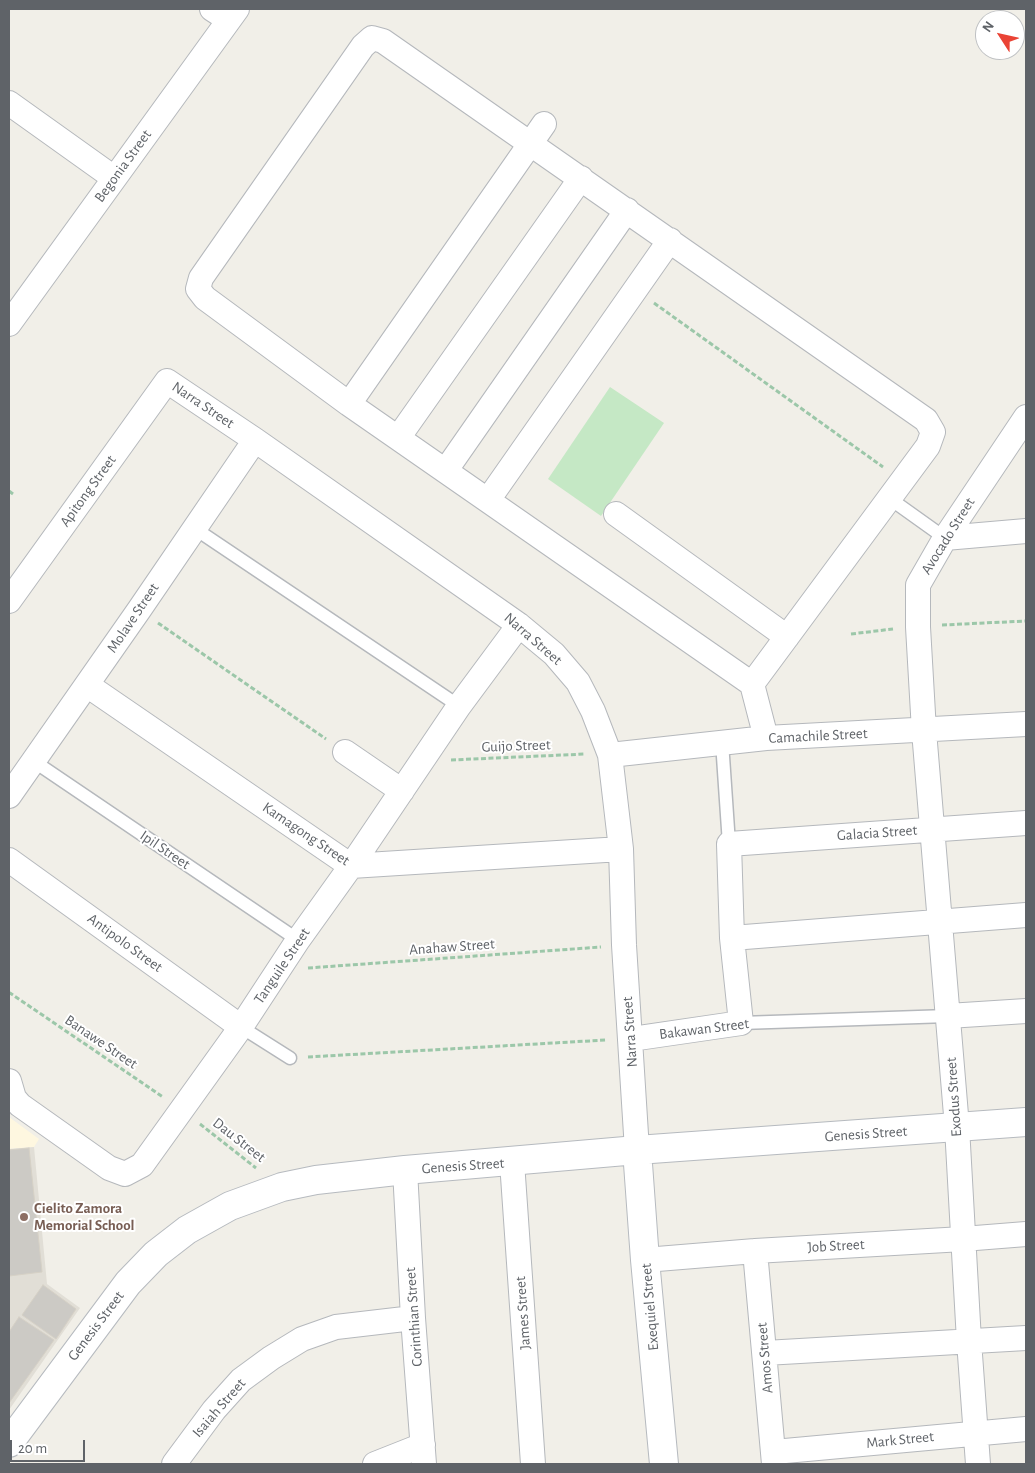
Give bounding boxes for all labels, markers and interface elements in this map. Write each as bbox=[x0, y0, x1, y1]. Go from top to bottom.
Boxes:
north arrow bbox=[975, 10, 1025, 60]
text: N bbox=[980, 19, 997, 35]
street label: Begonia Street bbox=[91, 126, 155, 206]
street label: Narra Street bbox=[169, 378, 237, 432]
street label: Apitong Street bbox=[56, 452, 120, 530]
street label: Avocado Street bbox=[917, 494, 979, 578]
street label: Molave Street bbox=[103, 580, 163, 656]
street label: Narra Street bbox=[500, 609, 566, 669]
street label: Camachile Street bbox=[768, 724, 868, 748]
street label: Guijo Street bbox=[481, 736, 551, 756]
street label: Kamagong Street bbox=[259, 798, 353, 870]
street label: Galacia Street bbox=[836, 821, 918, 845]
street label: Ipil Street bbox=[136, 827, 194, 873]
street label: Antipolo Street bbox=[84, 910, 166, 976]
street label: Tanguile Street bbox=[250, 925, 314, 1007]
street label: Anahaw Street bbox=[409, 935, 495, 959]
street label: Narra Street bbox=[619, 996, 641, 1068]
street label: Banawe Street bbox=[61, 1011, 141, 1073]
street label: Bakawan Street bbox=[658, 1015, 750, 1043]
street label: Exodus Street bbox=[942, 1057, 966, 1137]
street label: Dau Street bbox=[209, 1114, 269, 1166]
street label: Genesis Street bbox=[824, 1122, 908, 1146]
street label: Genesis Street bbox=[421, 1154, 505, 1178]
place label: Cielito Zamora Memorial School bbox=[34, 1199, 134, 1234]
marker: Cielito Zamora Memorial School bbox=[18, 1211, 30, 1223]
street label: Job Street bbox=[807, 1236, 865, 1256]
street label: Exequiel Street bbox=[637, 1263, 663, 1351]
street label: Corinthian Street bbox=[402, 1267, 426, 1367]
street label: James Street bbox=[511, 1276, 535, 1350]
street label: Genesis Street bbox=[64, 1288, 128, 1364]
street label: Amos Street bbox=[753, 1322, 777, 1394]
street label: Isaiah Street bbox=[188, 1375, 250, 1441]
street label: Mark Street bbox=[865, 1427, 935, 1453]
scale bar bbox=[12, 1430, 88, 1462]
text: 20 m bbox=[18, 1441, 47, 1456]

